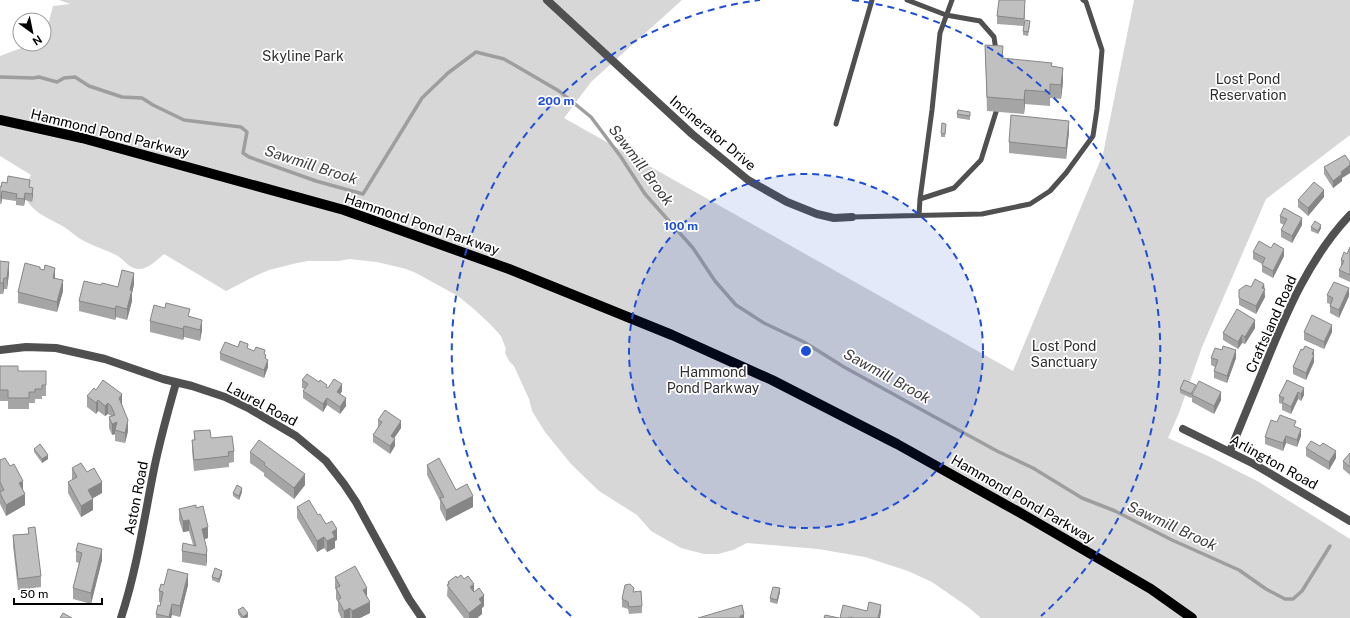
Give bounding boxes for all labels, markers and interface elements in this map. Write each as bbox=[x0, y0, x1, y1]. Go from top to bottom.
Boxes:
north arrow bbox=[12, 12, 52, 52]
text: N bbox=[31, 33, 44, 48]
park label: Skyline Park bbox=[262, 48, 344, 64]
park label: Lost Pond Reservation bbox=[1209, 71, 1287, 103]
street label: Incinerator Drive bbox=[667, 92, 759, 174]
text: 200 m bbox=[538, 94, 574, 108]
street label: Hammond Pond Parkway bbox=[29, 106, 191, 161]
water label: Sawmill Brook bbox=[605, 121, 678, 209]
water label: Sawmill Brook bbox=[263, 141, 361, 188]
street label: Hammond Pond Parkway bbox=[342, 190, 502, 258]
text: 100 m bbox=[664, 219, 698, 233]
street label: Craftsland Road bbox=[1242, 273, 1300, 375]
park label: Lost Pond Sanctuary bbox=[1031, 338, 1098, 370]
centre of rings bbox=[799, 344, 813, 358]
water label: Sawmill Brook bbox=[841, 345, 934, 407]
park label: Hammond Pond Parkway bbox=[667, 364, 760, 396]
street label: Laurel Road bbox=[224, 379, 300, 429]
street label: Arlington Road bbox=[1227, 431, 1321, 493]
street label: Hammond Pond Parkway bbox=[949, 451, 1098, 547]
street label: Aston Road bbox=[121, 460, 151, 536]
water label: Sawmill Brook bbox=[1125, 497, 1220, 554]
scale bar bbox=[14, 580, 102, 606]
text: 50 m bbox=[20, 587, 48, 601]

